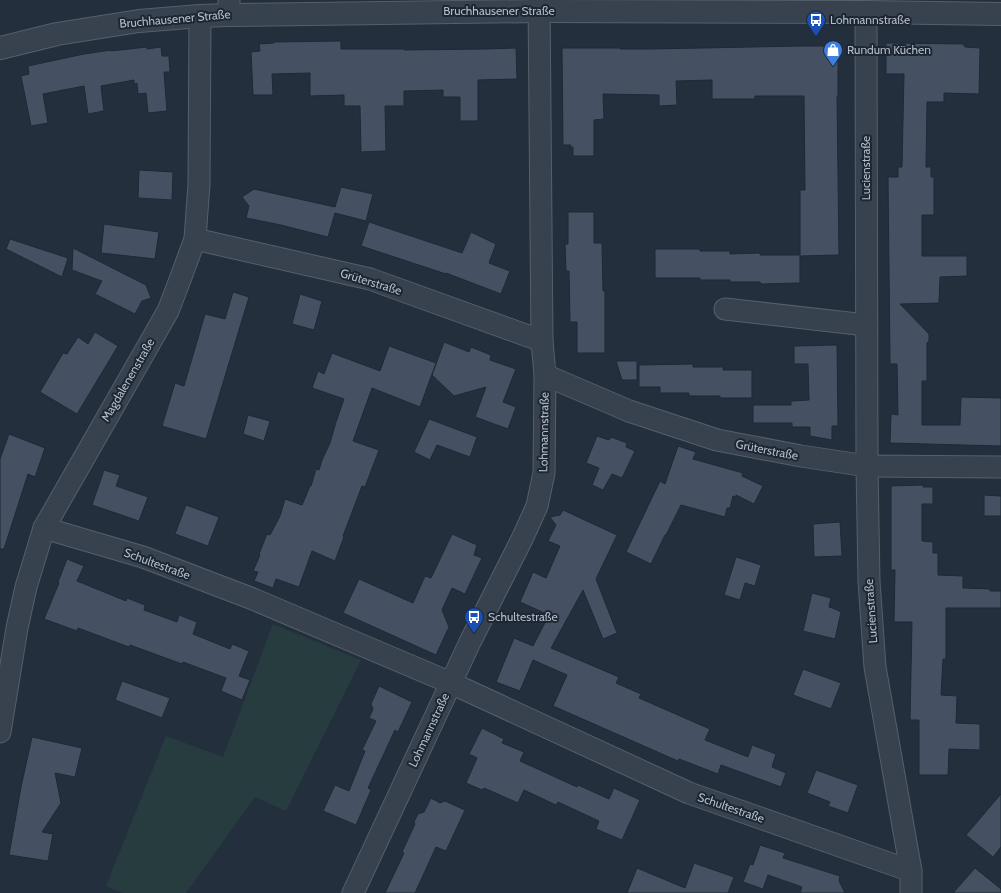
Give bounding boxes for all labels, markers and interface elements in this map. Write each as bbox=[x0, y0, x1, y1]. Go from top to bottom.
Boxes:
street label: Bruchhausener Straße bbox=[443, 3, 555, 18]
street label: Bruchhausener Straße bbox=[119, 6, 231, 31]
bus stop icon: Lohmannstraße bbox=[805, 9, 827, 37]
place label: Lohmannstraße bbox=[830, 12, 910, 27]
shop icon: Rundum Küchen bbox=[822, 39, 844, 67]
place label: Rundum Küchen bbox=[847, 42, 931, 57]
street label: Lucienstraße bbox=[858, 136, 873, 200]
street label: Grüterstraße bbox=[339, 265, 404, 298]
street label: Magdalenenstraße bbox=[98, 335, 158, 424]
street label: Lohmannstraße bbox=[535, 392, 552, 472]
street label: Grüterstraße bbox=[734, 436, 800, 463]
street label: Schultestraße bbox=[122, 545, 192, 582]
street label: Lucienstraße bbox=[861, 578, 880, 644]
bus stop icon: Schultestraße bbox=[463, 606, 485, 634]
place label: Schultestraße bbox=[488, 609, 558, 624]
street label: Lohmannstraße bbox=[405, 690, 452, 769]
street label: Schultestraße bbox=[696, 789, 767, 826]

